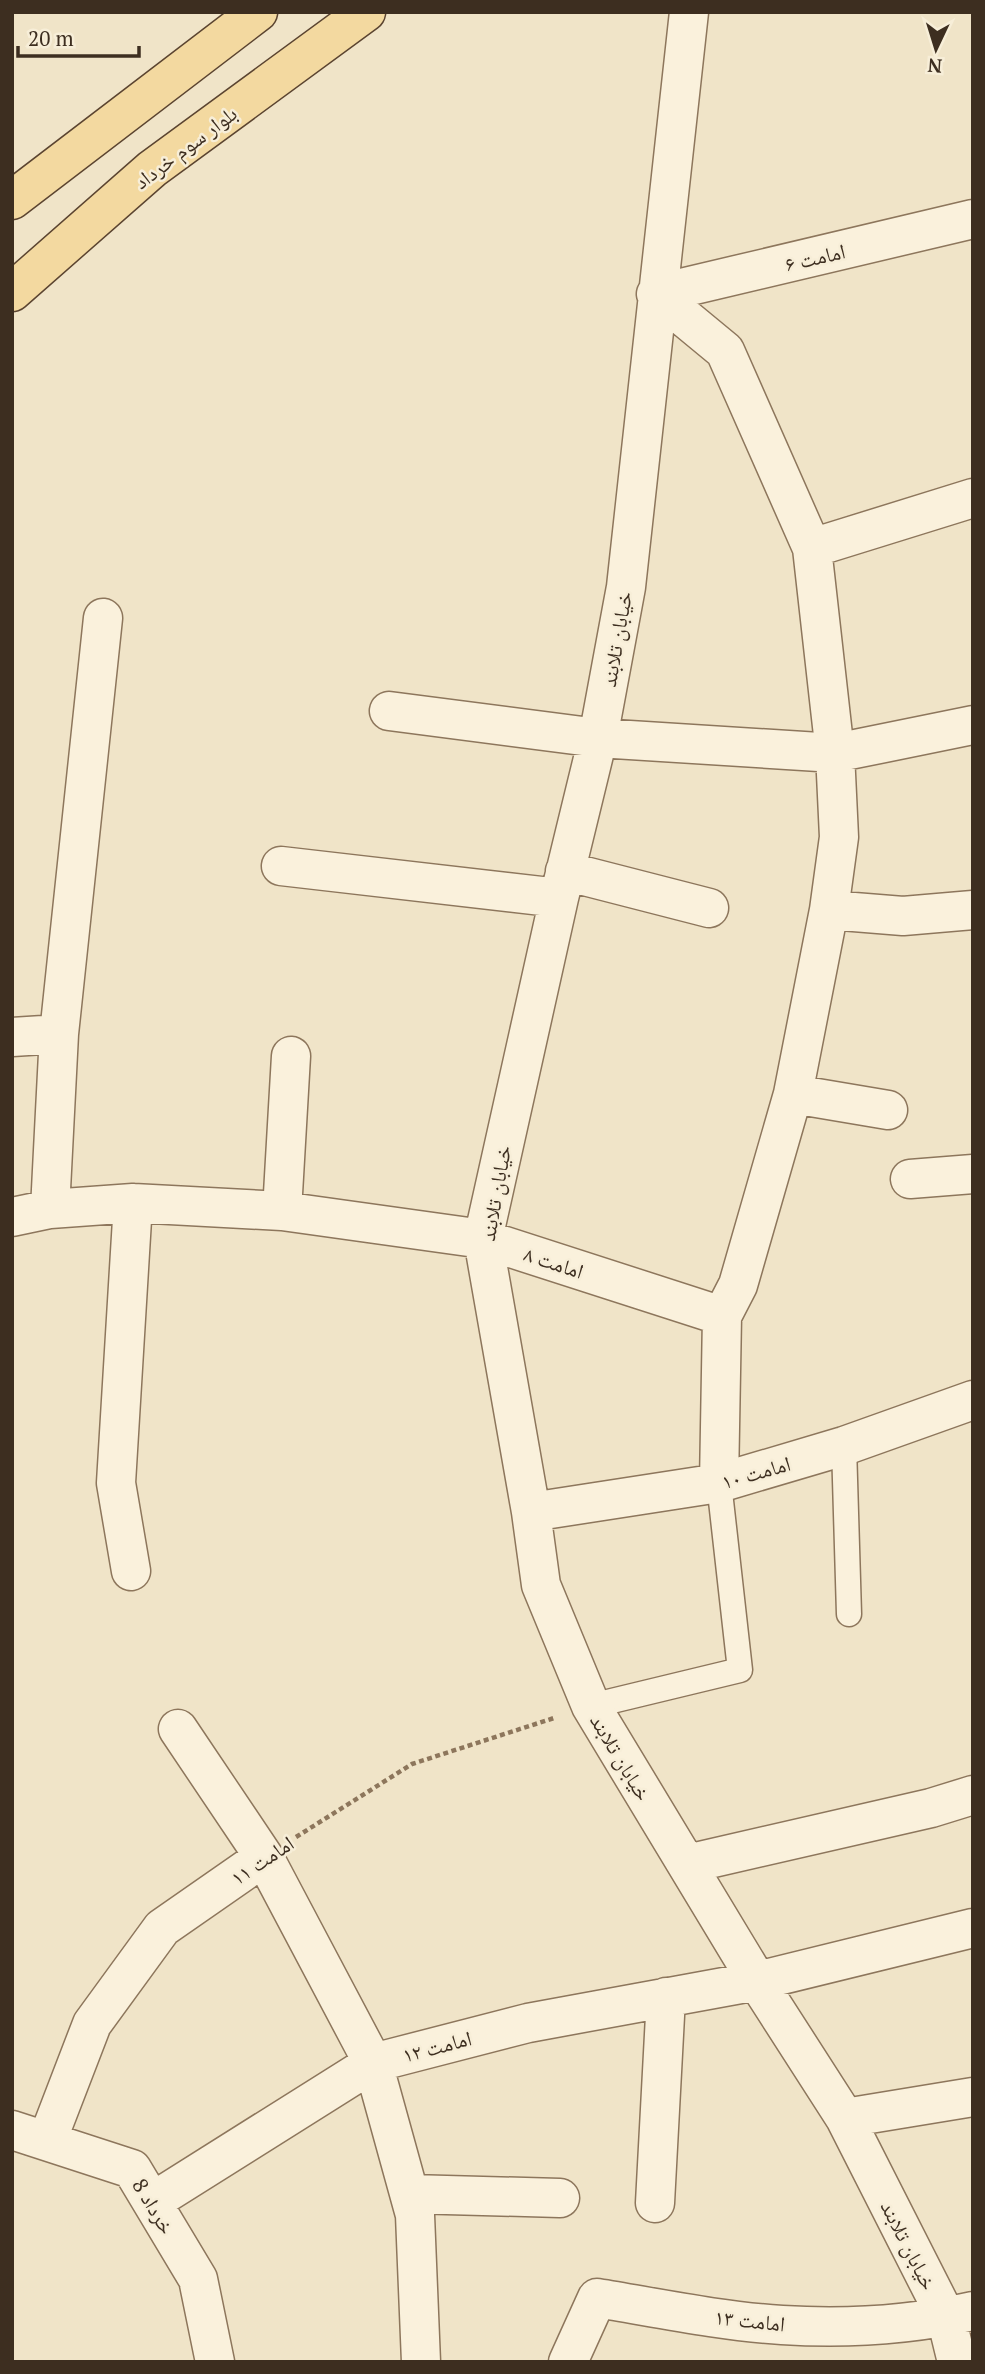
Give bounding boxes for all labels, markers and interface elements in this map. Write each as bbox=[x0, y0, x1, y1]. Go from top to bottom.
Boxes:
scale bar bbox=[18, 14, 138, 58]
north arrow bbox=[901, 14, 971, 84]
text: 20 m bbox=[28, 24, 74, 52]
text: N bbox=[926, 53, 943, 79]
street label: بلوار سوم خرداد bbox=[128, 99, 243, 196]
street label: امامت ۶ bbox=[782, 236, 848, 278]
street label: خیابان تلابند bbox=[594, 589, 638, 689]
street label: خیابان تلابند bbox=[473, 1143, 517, 1243]
street label: امامت ۸ bbox=[521, 1239, 587, 1285]
street label: امامت ۱۰ bbox=[718, 1449, 794, 1495]
street label: خیابان تلابند bbox=[584, 1708, 658, 1806]
street label: امامت ۱۱ bbox=[225, 1829, 299, 1891]
street label: امامت ۱۲ bbox=[399, 2023, 475, 2069]
street label: خرداد 8 bbox=[126, 2173, 182, 2239]
street label: خیابان تلابند bbox=[875, 2196, 943, 2294]
street label: امامت ۱۳ bbox=[713, 2302, 787, 2338]

